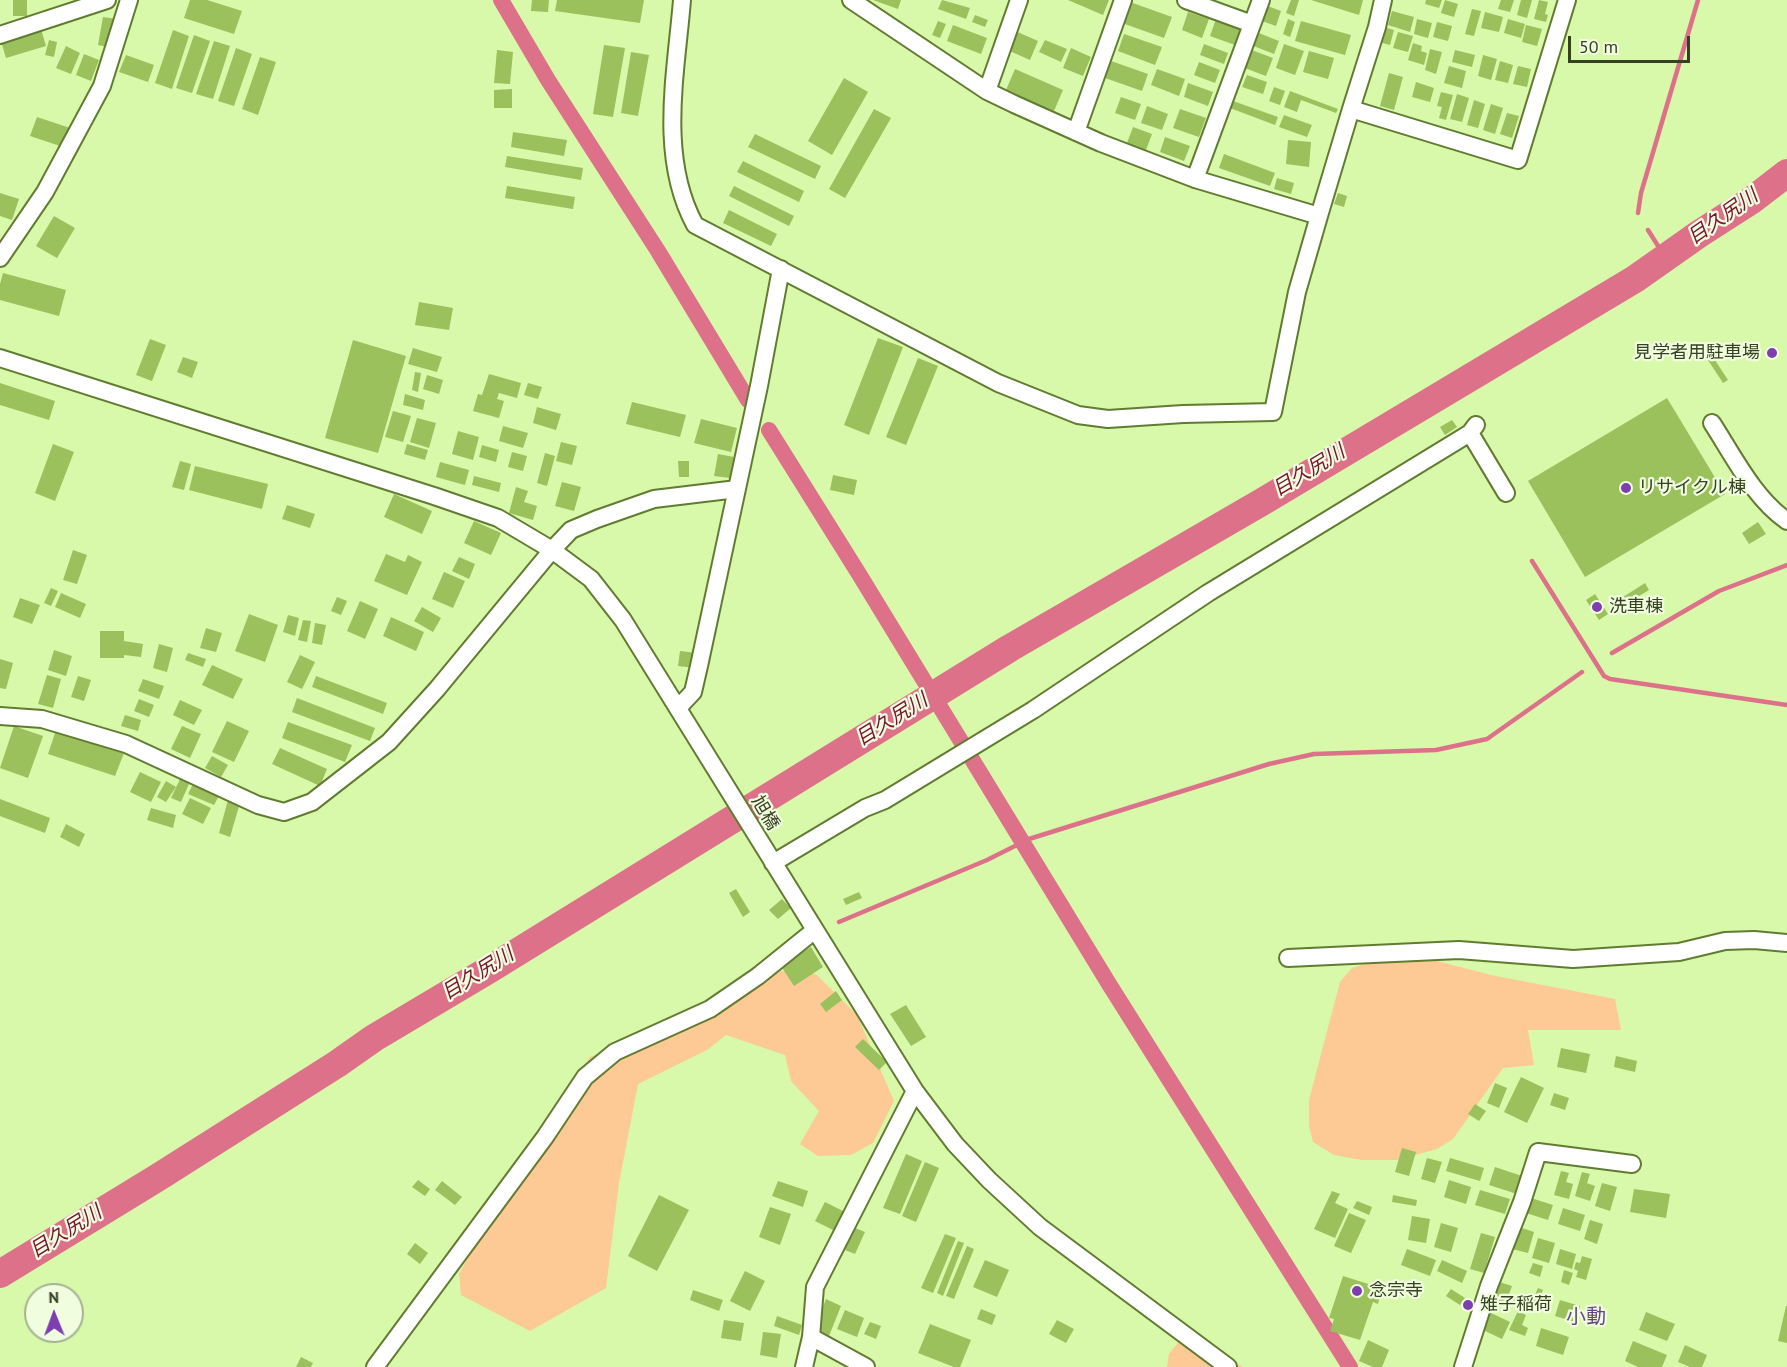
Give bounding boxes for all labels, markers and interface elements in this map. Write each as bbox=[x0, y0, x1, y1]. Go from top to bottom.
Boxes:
scale bar bbox=[1571, 24, 1692, 62]
text: 50 m bbox=[1579, 35, 1618, 58]
water label: 目久尻川 bbox=[1683, 184, 1763, 250]
place label: 見学者用駐車場 bbox=[1634, 342, 1760, 364]
marker: 見学者用駐車場 bbox=[1765, 346, 1779, 360]
water label: 目久尻川 bbox=[1269, 440, 1349, 502]
place label: リサイクル棟 bbox=[1638, 477, 1746, 499]
marker: リサイクル棟 bbox=[1619, 481, 1633, 495]
place label: 洗車棟 bbox=[1609, 596, 1663, 618]
marker: 洗車棟 bbox=[1590, 600, 1604, 614]
water label: 目久尻川 bbox=[852, 689, 932, 751]
street label: 旭橋 bbox=[746, 792, 784, 834]
water label: 目久尻川 bbox=[438, 943, 518, 1005]
water label: 目久尻川 bbox=[26, 1201, 106, 1263]
place label: 念宗寺 bbox=[1369, 1280, 1423, 1302]
north arrow bbox=[24, 1283, 84, 1343]
marker: 念宗寺 bbox=[1350, 1284, 1364, 1298]
text: N bbox=[48, 1287, 59, 1307]
place label: 雉子稲荷 bbox=[1480, 1294, 1552, 1316]
marker: 雉子稲荷 bbox=[1461, 1298, 1475, 1312]
district label: 小動 bbox=[1566, 1305, 1606, 1329]

